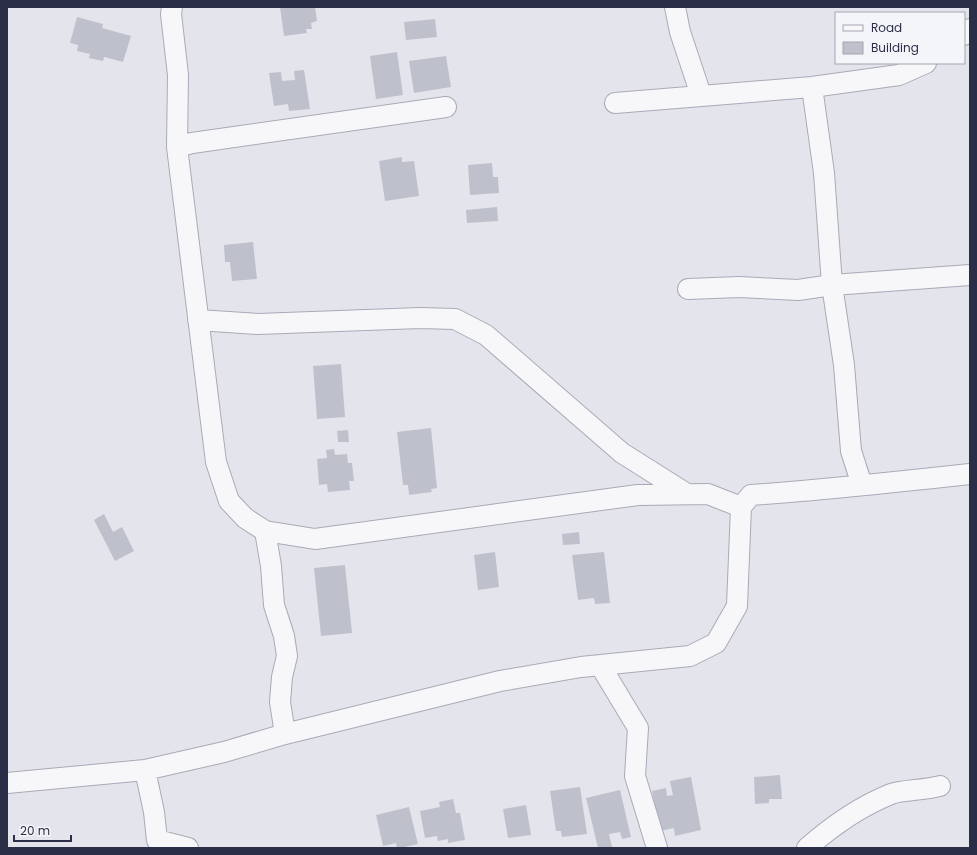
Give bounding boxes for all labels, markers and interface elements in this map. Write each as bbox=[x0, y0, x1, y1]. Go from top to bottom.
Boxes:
legend bbox=[835, 12, 965, 64]
text: Road bbox=[871, 19, 902, 36]
text: Building bbox=[871, 39, 919, 56]
scale bar bbox=[14, 817, 71, 843]
text: 20 m bbox=[20, 822, 50, 839]

